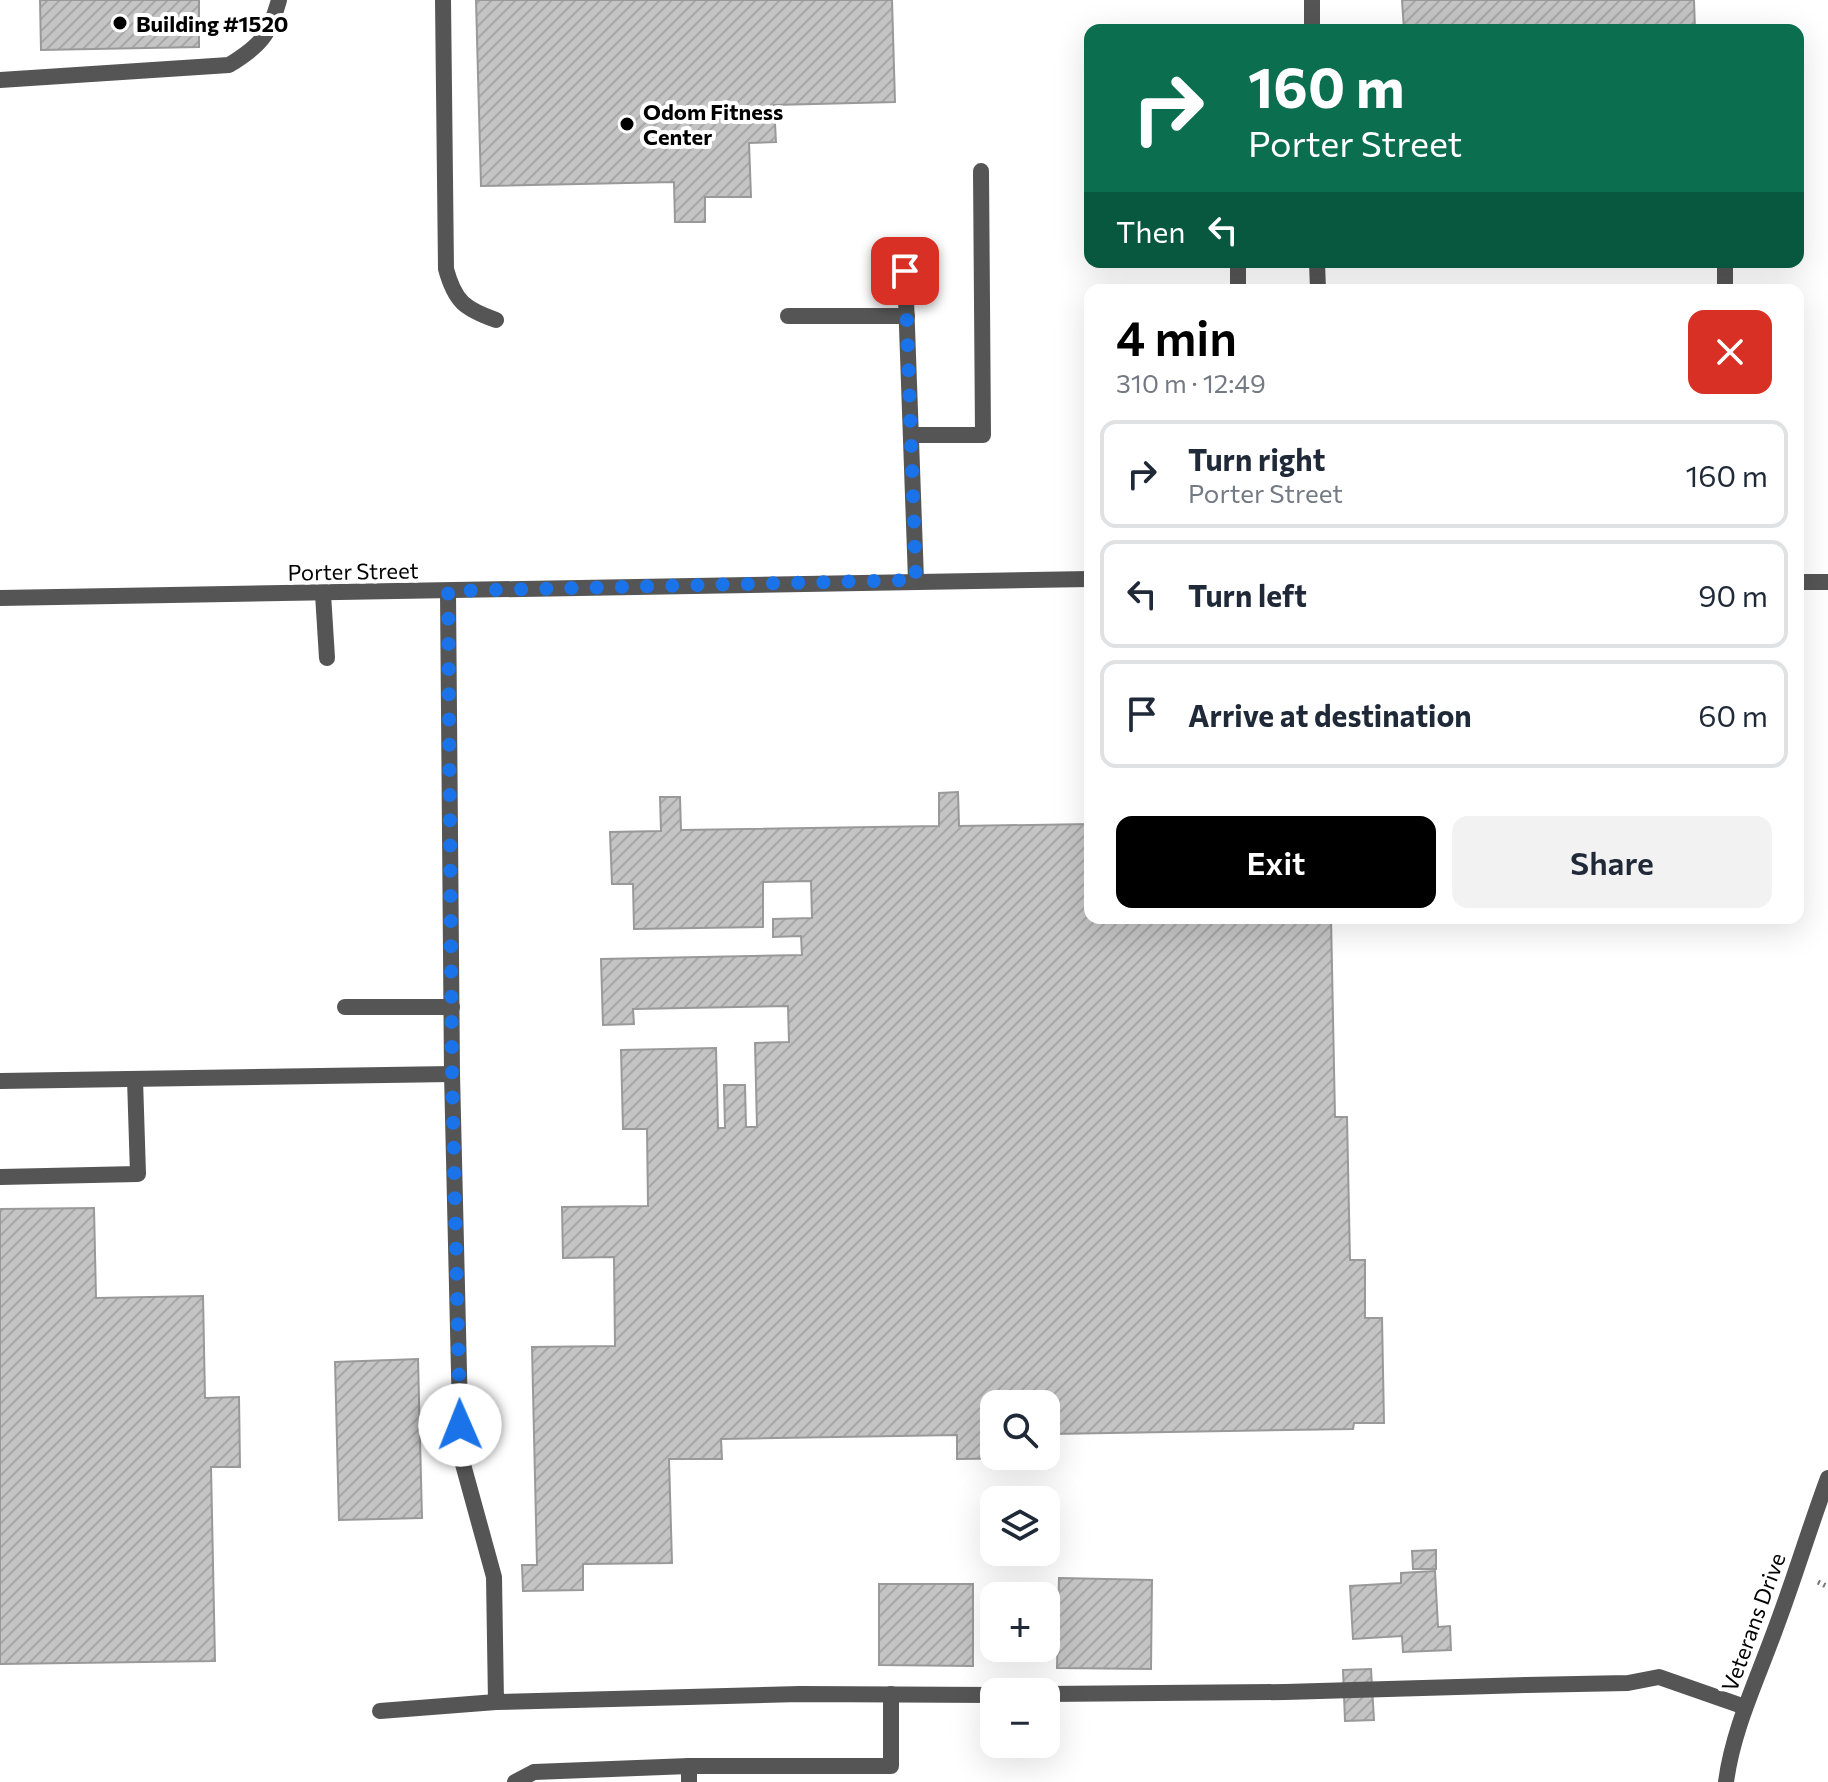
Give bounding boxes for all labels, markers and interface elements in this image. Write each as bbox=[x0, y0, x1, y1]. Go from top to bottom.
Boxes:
place label: Building #1520 bbox=[136, 10, 288, 37]
marker: Building #1520 bbox=[111, 14, 129, 32]
text: 160 m bbox=[1248, 51, 1405, 120]
icon: right bbox=[1116, 56, 1220, 160]
place label: Odom Fitness Center bbox=[643, 98, 783, 150]
marker: Odom Fitness Center bbox=[618, 115, 636, 133]
text: Porter Street bbox=[1248, 120, 1462, 164]
icon: left bbox=[1201, 208, 1245, 252]
text: Then bbox=[1116, 212, 1185, 249]
pin bbox=[871, 237, 939, 305]
icon: arrive bbox=[883, 249, 927, 293]
text: 4 min bbox=[1116, 307, 1237, 366]
button: close bbox=[1688, 310, 1772, 394]
text: 310 m · 12:49 bbox=[1116, 367, 1266, 398]
text: Turn right bbox=[1188, 440, 1325, 477]
icon: right bbox=[1120, 452, 1164, 496]
text: 160 m bbox=[1685, 456, 1768, 493]
text: Porter Street bbox=[1188, 477, 1343, 508]
street label: Porter Street bbox=[287, 556, 419, 586]
icon: left bbox=[1120, 572, 1164, 616]
text: Turn left bbox=[1188, 576, 1307, 613]
text: 90 m bbox=[1698, 576, 1768, 613]
icon: arrive bbox=[1120, 692, 1164, 736]
text: Arrive at destination bbox=[1188, 696, 1472, 733]
text: 60 m bbox=[1698, 696, 1768, 733]
button: Exit bbox=[1116, 816, 1436, 908]
button: Share bbox=[1452, 816, 1772, 908]
position arrow bbox=[418, 1383, 502, 1467]
map controls bbox=[980, 1390, 1060, 1758]
button: search bbox=[980, 1390, 1060, 1470]
button: layers bbox=[980, 1486, 1060, 1566]
street label: Veterans Drive bbox=[1715, 1549, 1791, 1695]
button: + bbox=[980, 1582, 1060, 1662]
button: − bbox=[980, 1678, 1060, 1758]

